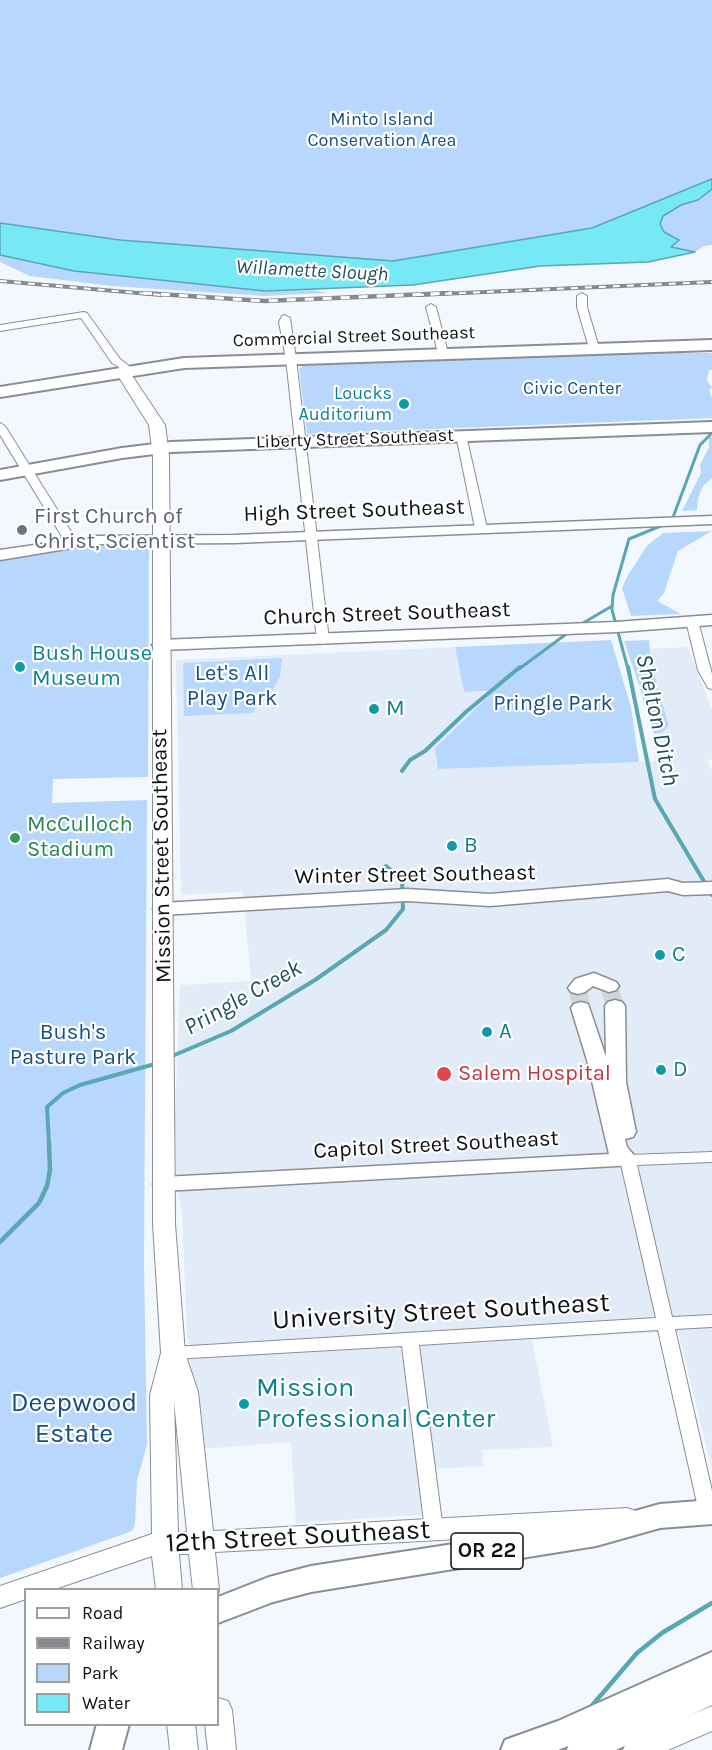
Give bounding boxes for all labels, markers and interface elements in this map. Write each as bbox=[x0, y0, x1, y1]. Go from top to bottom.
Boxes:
park label: Minto Island Conservation Area bbox=[307, 109, 457, 152]
water label: Willamette Slough bbox=[235, 255, 389, 287]
street label: Commercial Street Southeast bbox=[232, 322, 476, 352]
park label: Civic Center bbox=[523, 378, 621, 400]
place label: Loucks Auditorium bbox=[299, 383, 392, 426]
marker: Loucks Auditorium bbox=[397, 397, 411, 411]
street label: Liberty Street Southeast bbox=[256, 425, 454, 453]
street label: High Street Southeast bbox=[243, 494, 465, 528]
place label: First Church of Christ, Scientist bbox=[34, 504, 195, 556]
marker: First Church of Christ, Scientist bbox=[15, 523, 29, 537]
street label: Church Street Southeast bbox=[263, 596, 511, 632]
place label: Bush House Museum bbox=[32, 641, 152, 692]
water label: Shelton Ditch bbox=[629, 651, 685, 789]
marker: Bush House Museum bbox=[13, 660, 27, 674]
park label: Let's All Play Park bbox=[187, 661, 277, 712]
park label: Pringle Park bbox=[493, 691, 613, 717]
place label: M bbox=[386, 696, 405, 722]
marker: M bbox=[367, 702, 381, 716]
street label: Mission Street Southeast bbox=[147, 729, 177, 983]
place label: McCulloch Stadium bbox=[27, 812, 133, 864]
marker: McCulloch Stadium bbox=[8, 831, 22, 845]
place label: B bbox=[464, 833, 478, 859]
marker: B bbox=[445, 839, 459, 853]
street label: Winter Street Southeast bbox=[294, 860, 536, 890]
place label: C bbox=[672, 942, 685, 968]
marker: C bbox=[653, 948, 667, 962]
water label: Pringle Creek bbox=[179, 954, 307, 1042]
place label: A bbox=[499, 1019, 512, 1045]
park label: Bush's Pasture Park bbox=[10, 1020, 136, 1072]
marker: A bbox=[480, 1025, 494, 1039]
place label: D bbox=[673, 1057, 688, 1083]
place label: Salem Hospital bbox=[458, 1061, 611, 1087]
marker: D bbox=[654, 1063, 668, 1077]
marker: Salem Hospital bbox=[435, 1065, 453, 1083]
street label: Capitol Street Southeast bbox=[313, 1125, 559, 1165]
street label: University Street Southeast bbox=[271, 1287, 611, 1337]
place label: Mission Professional Center bbox=[256, 1372, 495, 1435]
park label: Deepwood Estate bbox=[11, 1387, 137, 1450]
marker: Mission Professional Center bbox=[237, 1397, 251, 1411]
street label: 12th Street Southeast bbox=[165, 1514, 431, 1560]
road number: OR 22 bbox=[451, 1533, 523, 1569]
legend bbox=[24, 1588, 219, 1726]
text: Road bbox=[82, 1602, 123, 1624]
text: Railway bbox=[82, 1632, 145, 1654]
text: Park bbox=[82, 1662, 119, 1684]
text: Water bbox=[82, 1692, 130, 1714]

